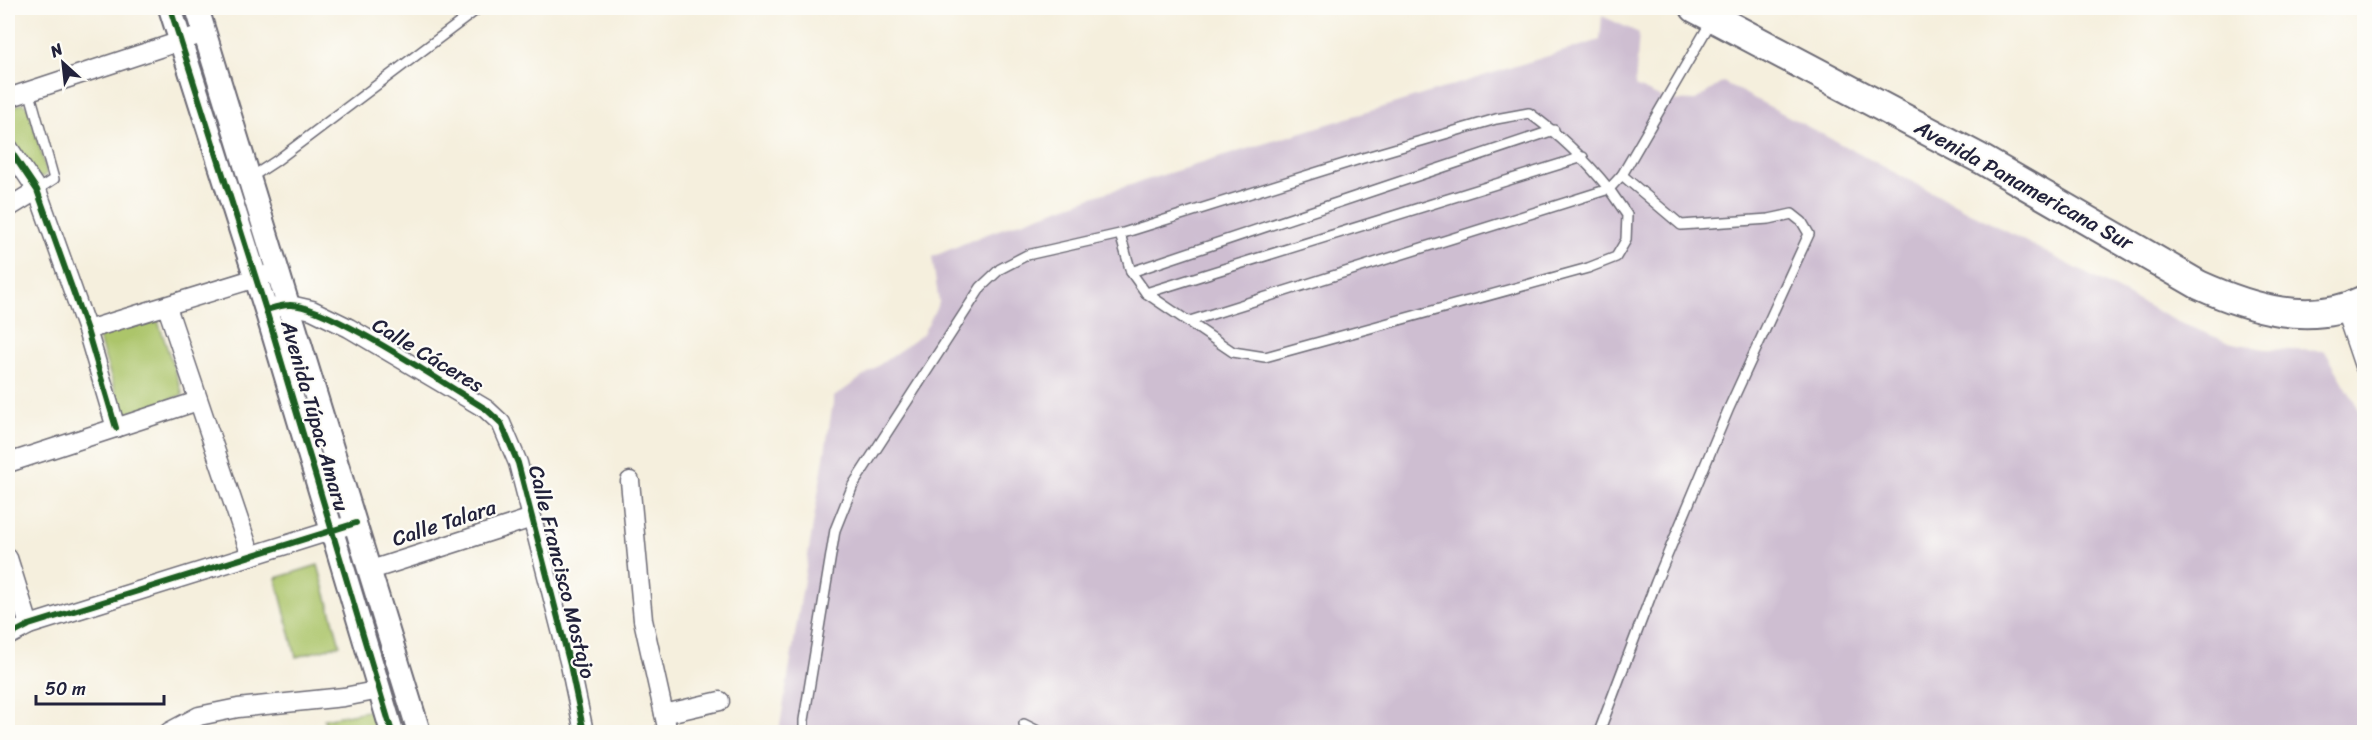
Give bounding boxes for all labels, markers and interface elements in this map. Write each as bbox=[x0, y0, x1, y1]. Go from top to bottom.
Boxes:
north arrow bbox=[33, 33, 93, 93]
text: N bbox=[44, 34, 69, 66]
street label: Avenida Panamericana Sur bbox=[1906, 108, 2142, 262]
street label: Calle Cáceres bbox=[365, 306, 492, 404]
street label: Avenida Túpac Amaru bbox=[269, 315, 360, 516]
street label: Calle Francisco Mostajo bbox=[517, 461, 607, 683]
street label: Calle Talara bbox=[387, 488, 501, 558]
scale bar bbox=[36, 668, 164, 706]
text: 50 m bbox=[45, 673, 86, 705]

